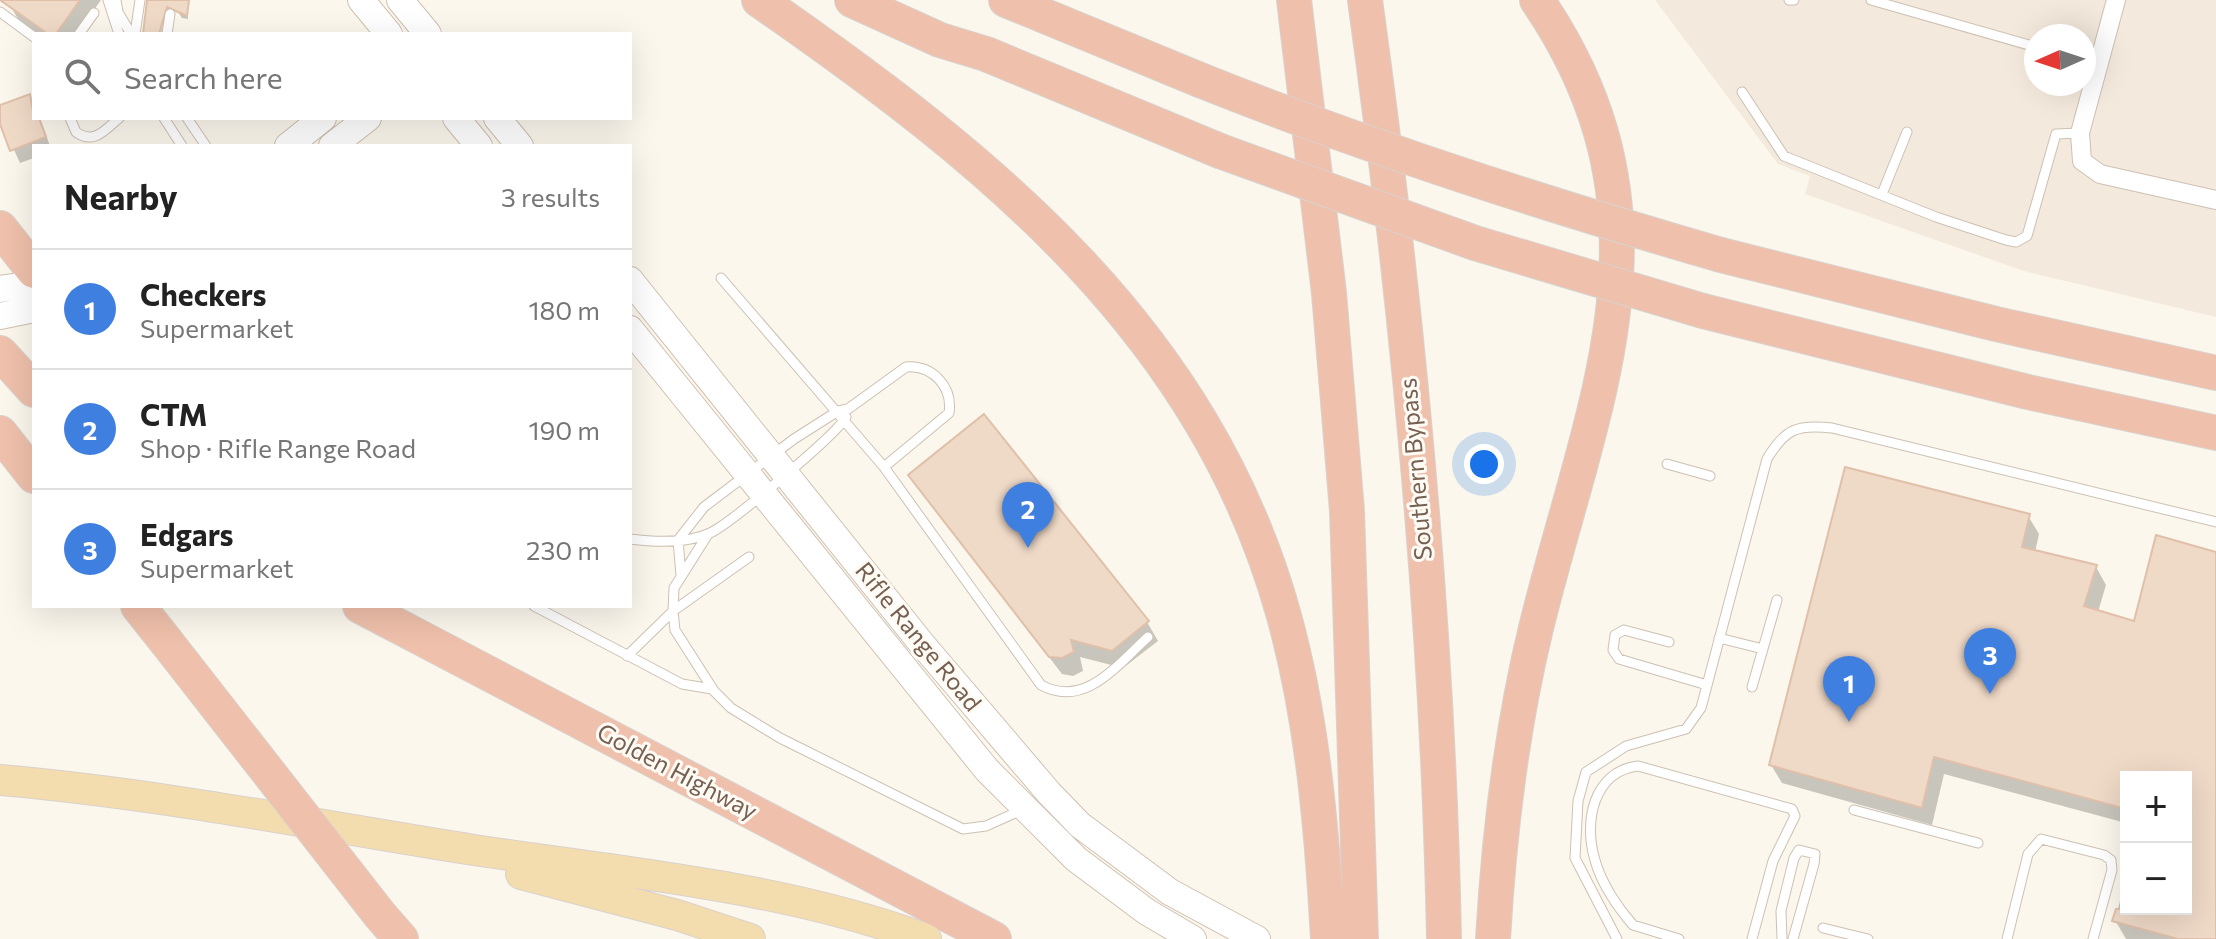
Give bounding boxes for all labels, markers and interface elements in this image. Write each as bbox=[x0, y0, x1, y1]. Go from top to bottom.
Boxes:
north arrow bbox=[2024, 24, 2096, 96]
search box bbox=[32, 32, 632, 120]
icon: search bbox=[60, 54, 104, 98]
text: Search here bbox=[124, 58, 283, 95]
text: Nearby bbox=[64, 175, 178, 217]
text: 3 results bbox=[501, 181, 600, 212]
text: Checkers bbox=[140, 275, 266, 312]
text: 1 bbox=[84, 294, 96, 325]
text: 180 m bbox=[528, 294, 600, 325]
text: Supermarket bbox=[140, 312, 294, 343]
street label: Southern Bypass bbox=[1392, 377, 1437, 561]
text: CTM bbox=[140, 395, 208, 432]
text: 2 bbox=[83, 414, 97, 445]
text: 190 m bbox=[528, 414, 600, 445]
text: Shop · Rifle Range Road bbox=[140, 432, 416, 463]
your location bbox=[1464, 444, 1504, 484]
pin: 2 bbox=[1002, 482, 1054, 548]
text: Edgars bbox=[140, 515, 234, 552]
text: 3 bbox=[82, 534, 98, 565]
text: 230 m bbox=[526, 534, 600, 565]
text: Supermarket bbox=[140, 552, 294, 583]
street label: Rifle Range Road bbox=[850, 556, 988, 716]
pin: 3 bbox=[1964, 628, 2016, 694]
pin: 1 bbox=[1823, 656, 1875, 722]
street label: Golden Highway bbox=[593, 716, 763, 825]
map controls bbox=[2120, 771, 2192, 915]
button: + bbox=[2120, 771, 2192, 843]
button: − bbox=[2120, 843, 2192, 915]

